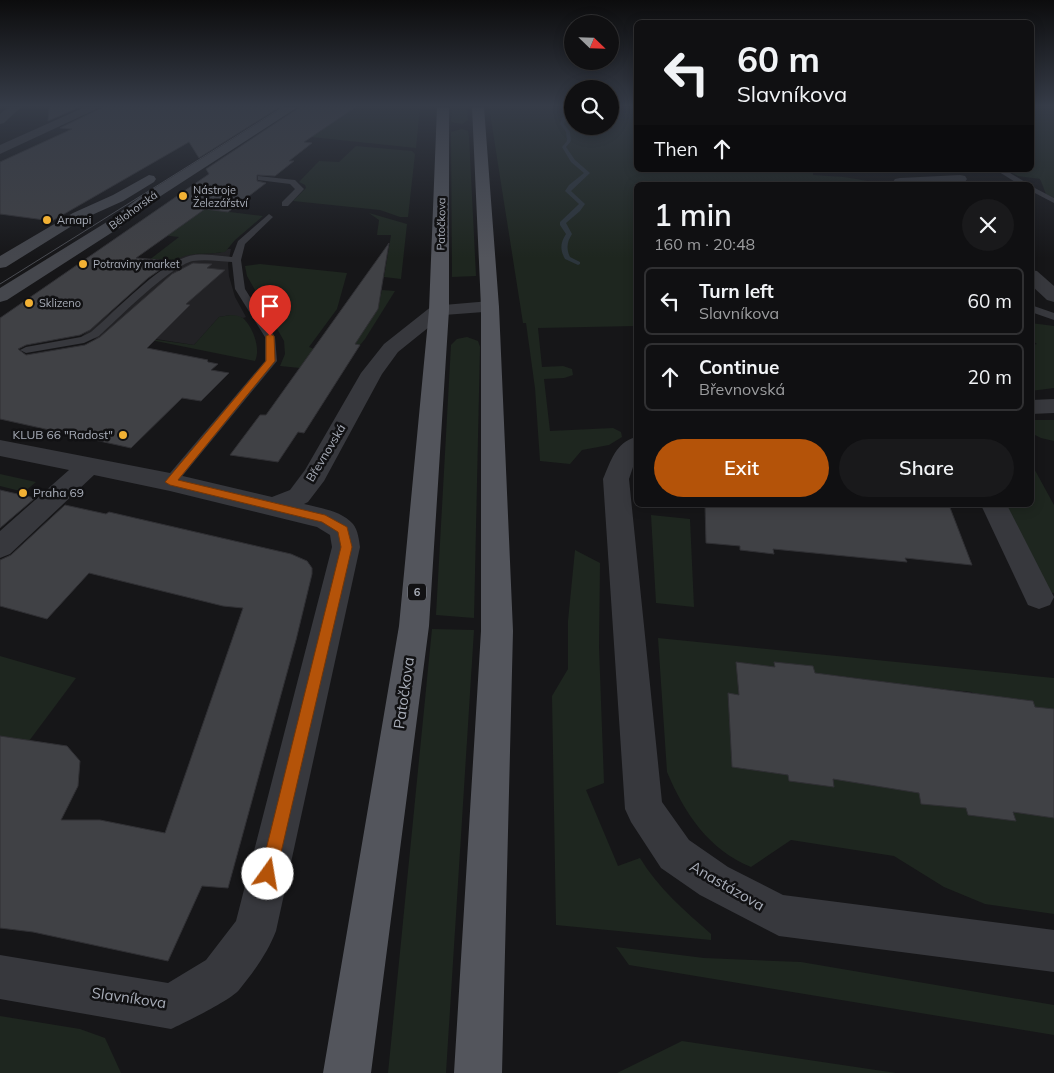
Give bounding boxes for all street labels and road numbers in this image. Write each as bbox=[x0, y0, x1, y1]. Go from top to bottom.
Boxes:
street label: Bělohorská bbox=[106, 188, 160, 232]
street label: Patočkova bbox=[434, 197, 448, 251]
street label: Břevnovská bbox=[302, 421, 349, 484]
road number: 6 bbox=[408, 584, 426, 600]
street label: Patočkova bbox=[389, 656, 418, 730]
street label: Anastázova bbox=[686, 857, 768, 915]
street label: Slavníkova bbox=[91, 983, 168, 1012]

